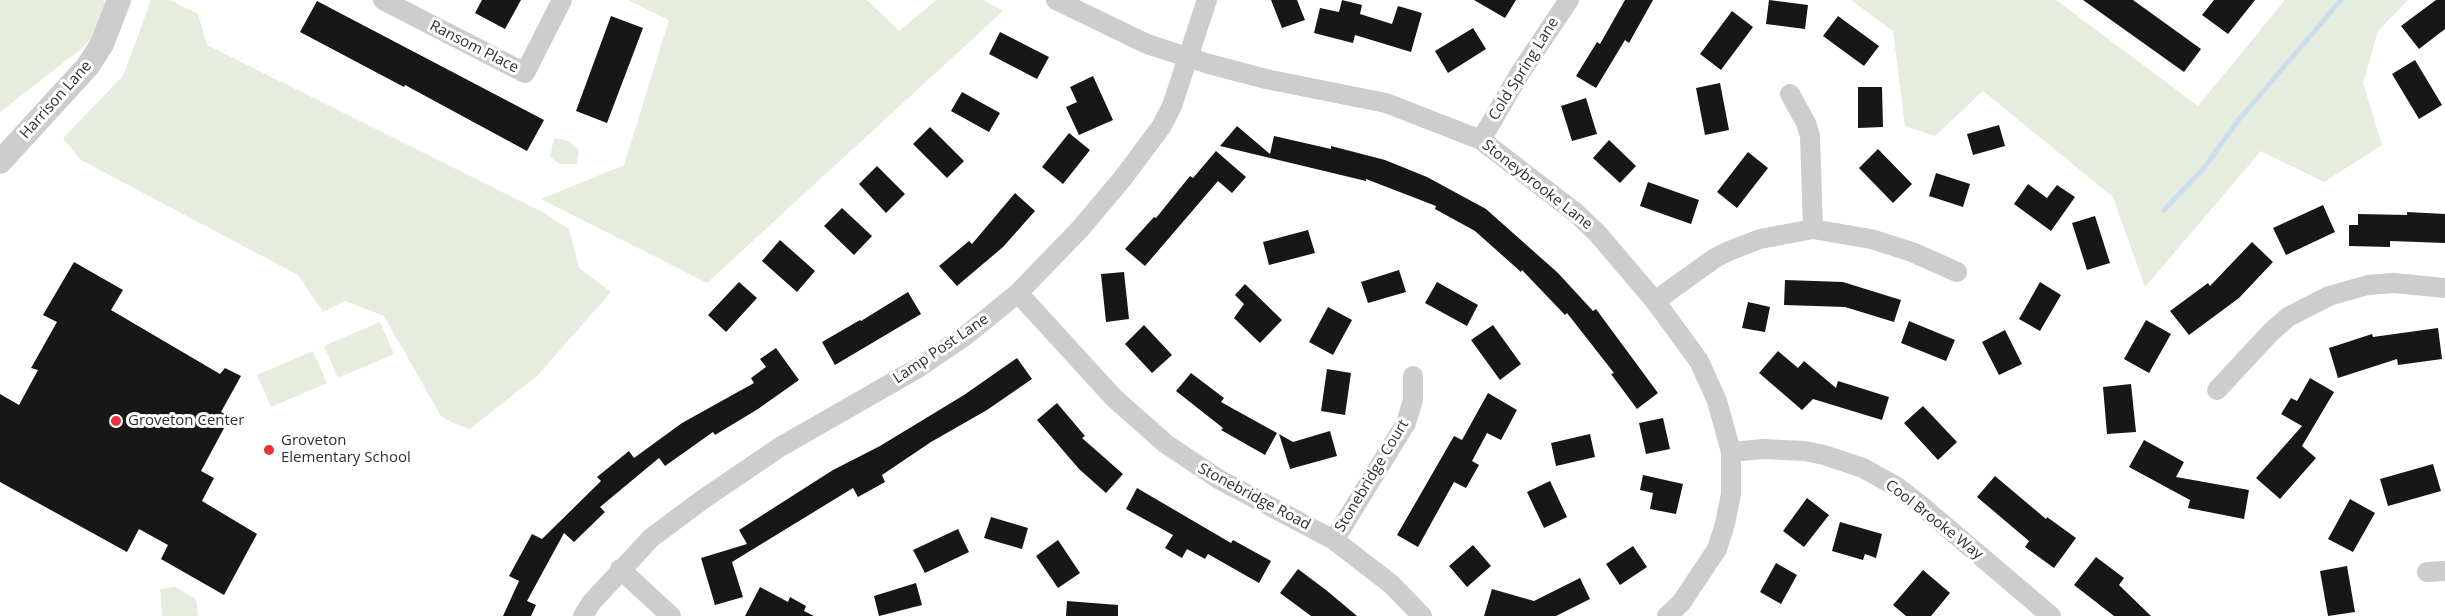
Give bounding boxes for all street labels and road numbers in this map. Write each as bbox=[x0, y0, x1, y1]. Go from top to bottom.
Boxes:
street label: Cold Spring Lane bbox=[1485, 14, 1563, 124]
street label: Ransom Place bbox=[426, 17, 522, 77]
street label: Harrison Lane bbox=[16, 57, 96, 143]
street label: Stoneybrooke Lane bbox=[1478, 136, 1596, 234]
street label: Lamp Post Lane bbox=[890, 310, 992, 388]
street label: Stonebridge Court bbox=[1331, 416, 1413, 536]
street label: Stonebridge Road bbox=[1195, 460, 1313, 534]
street label: Cool Brooke Way bbox=[1882, 476, 1986, 564]

